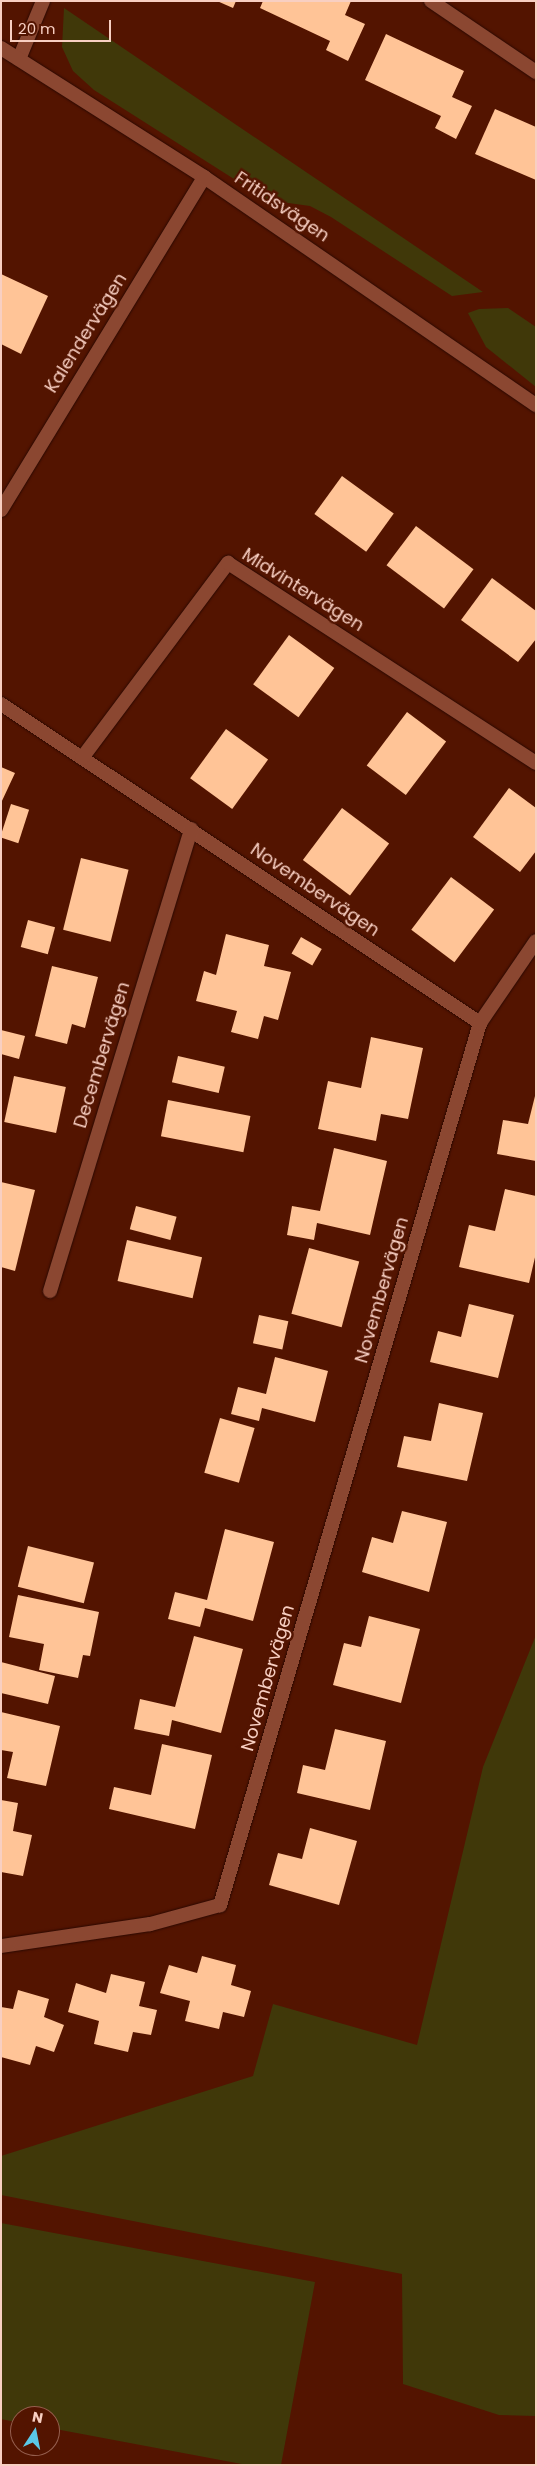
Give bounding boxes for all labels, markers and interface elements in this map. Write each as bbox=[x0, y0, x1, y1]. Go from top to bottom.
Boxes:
scale bar bbox=[12, 10, 114, 42]
text: 20 m bbox=[18, 18, 56, 39]
street label: Fritidsvägen bbox=[230, 167, 334, 247]
street label: Kalendervägen bbox=[40, 269, 132, 397]
street label: Midvintervägen bbox=[238, 544, 368, 636]
street label: Novembervägen bbox=[246, 839, 384, 941]
street label: Decembervägen bbox=[70, 979, 134, 1131]
street label: Novembervägen bbox=[351, 1214, 413, 1366]
street label: Novembervägen bbox=[237, 1602, 299, 1754]
north arrow bbox=[10, 2406, 60, 2456]
text: N bbox=[31, 2406, 45, 2428]

